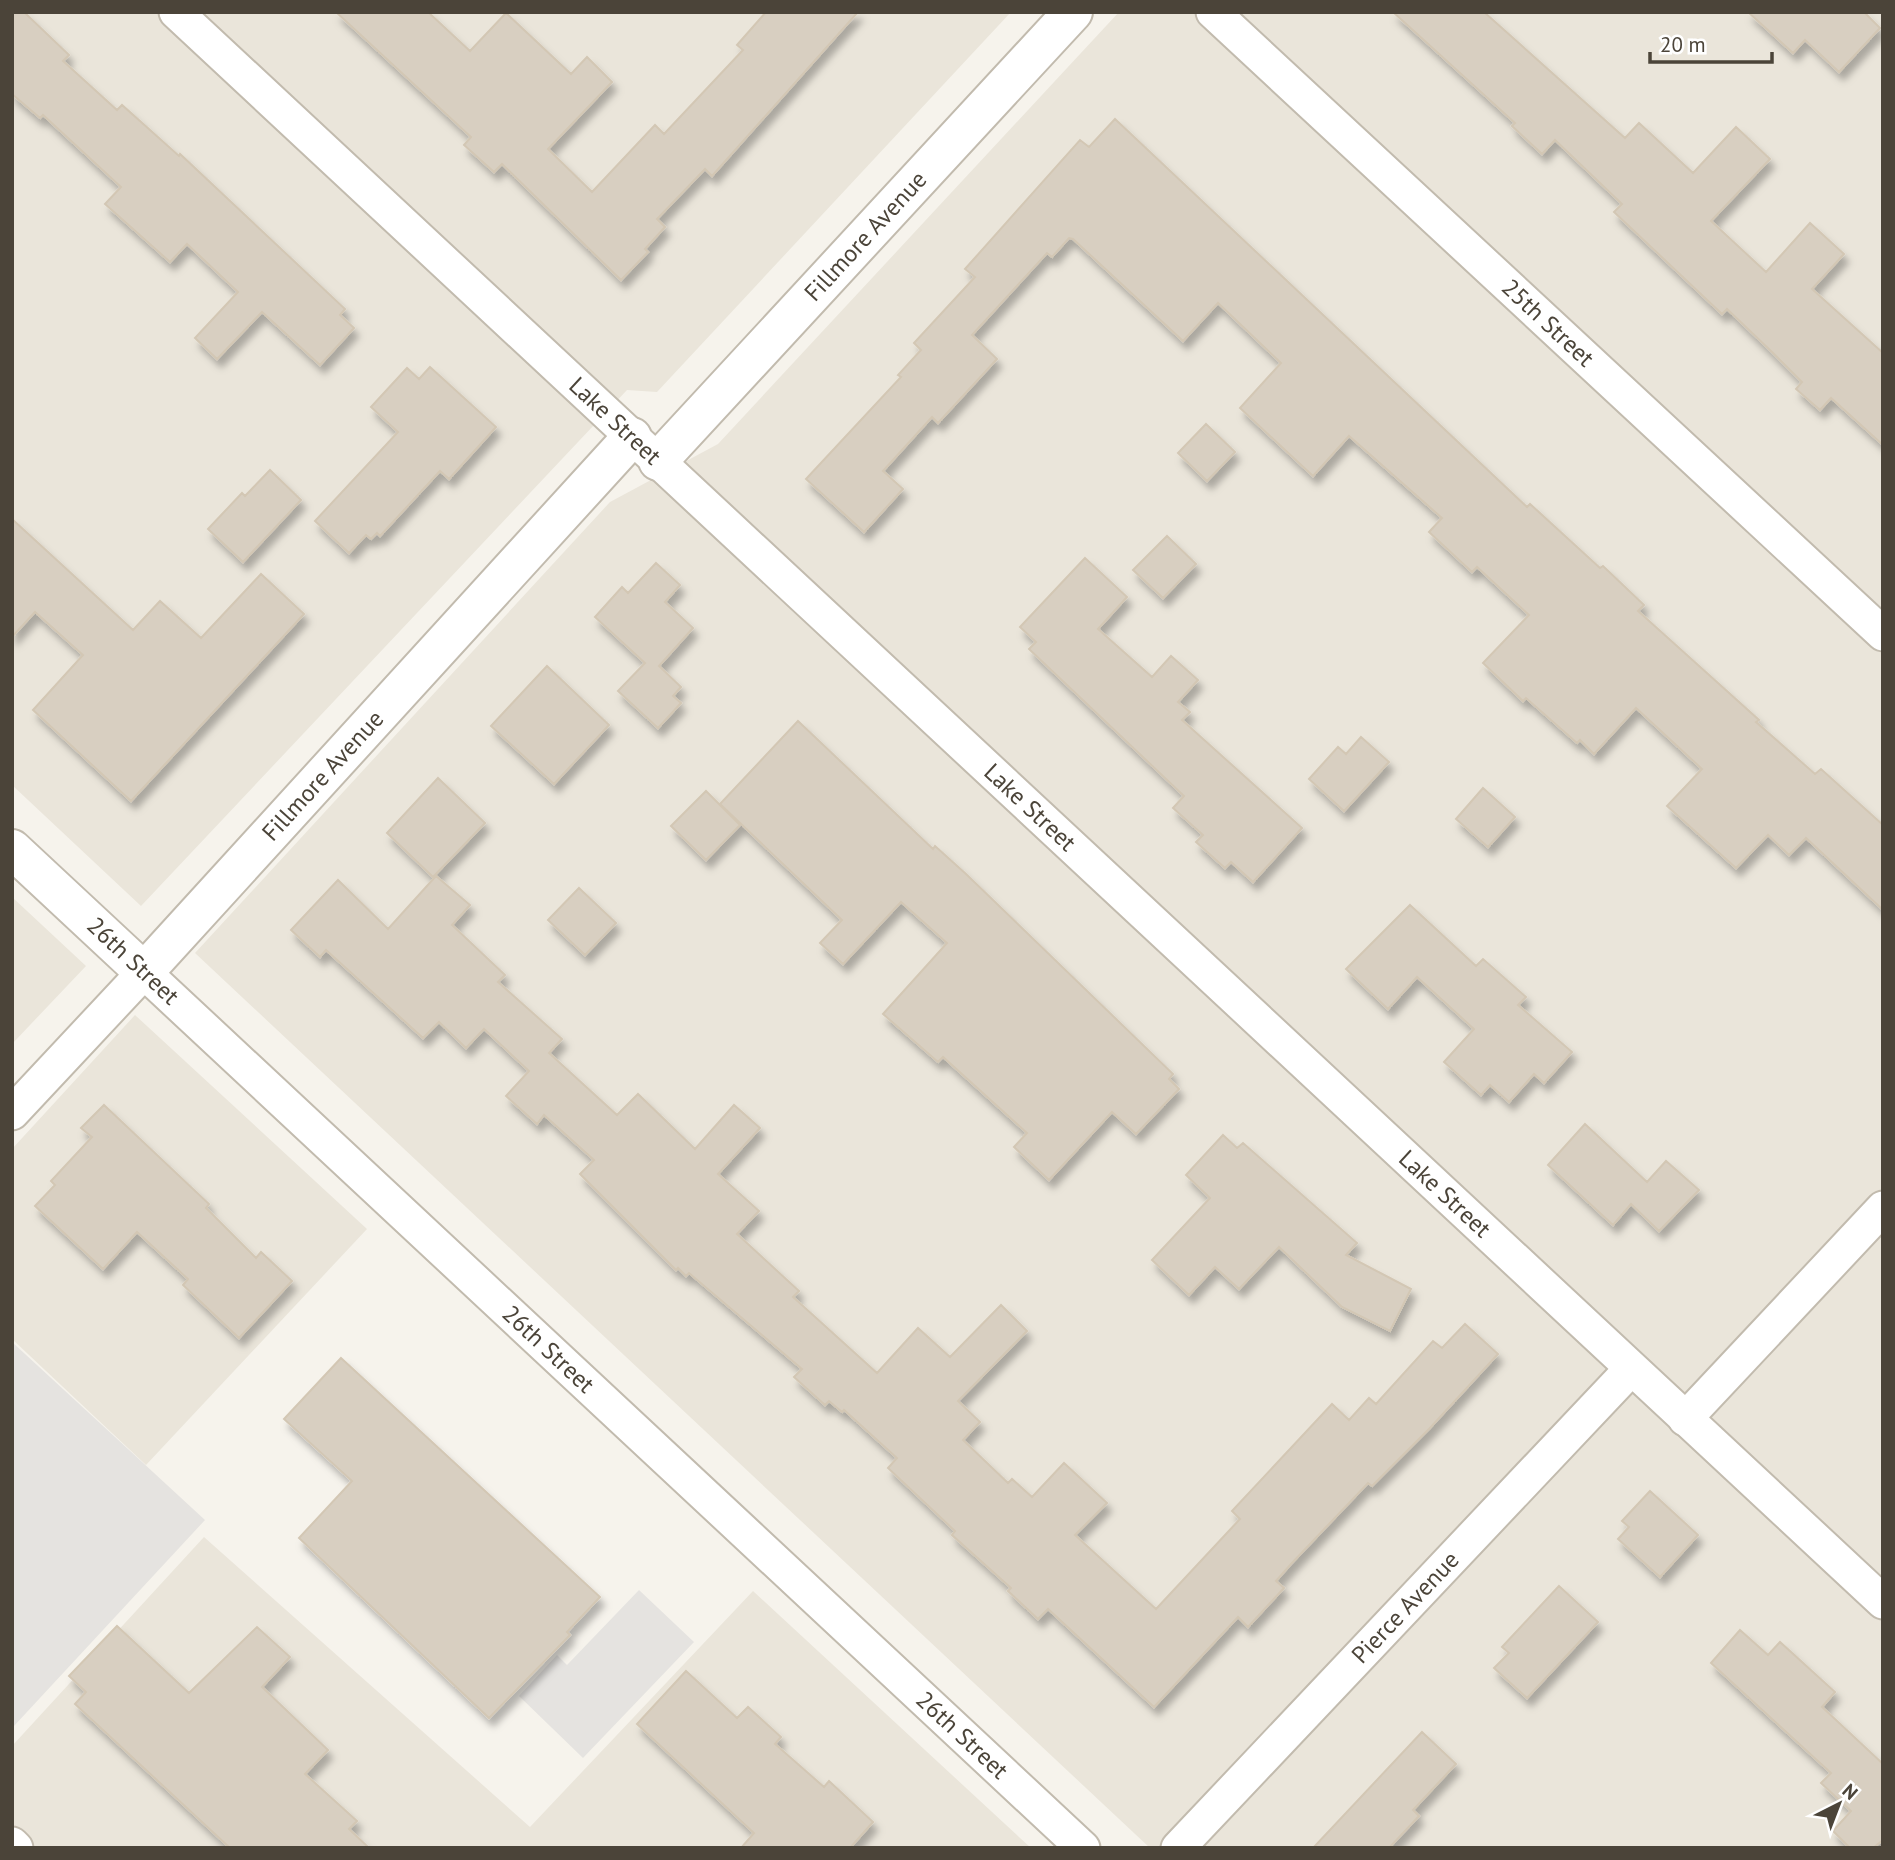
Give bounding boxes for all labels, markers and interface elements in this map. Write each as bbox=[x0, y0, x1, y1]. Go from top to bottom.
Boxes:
scale bar bbox=[1650, 21, 1772, 65]
text: 20 m bbox=[1660, 31, 1706, 58]
street label: Fillmore Avenue bbox=[798, 164, 933, 308]
street label: 25th Street bbox=[1495, 272, 1601, 373]
street label: Lake Street bbox=[563, 370, 668, 471]
street label: Fillmore Avenue bbox=[255, 704, 390, 847]
street label: Lake Street bbox=[978, 756, 1083, 858]
street label: 26th Street bbox=[81, 910, 186, 1011]
street label: Lake Street bbox=[1393, 1143, 1498, 1244]
street label: 26th Street bbox=[496, 1298, 601, 1399]
street label: Pierce Avenue bbox=[1345, 1544, 1466, 1670]
street label: 26th Street bbox=[910, 1684, 1015, 1786]
north arrow bbox=[1804, 1769, 1874, 1839]
text: N bbox=[1838, 1778, 1863, 1804]

